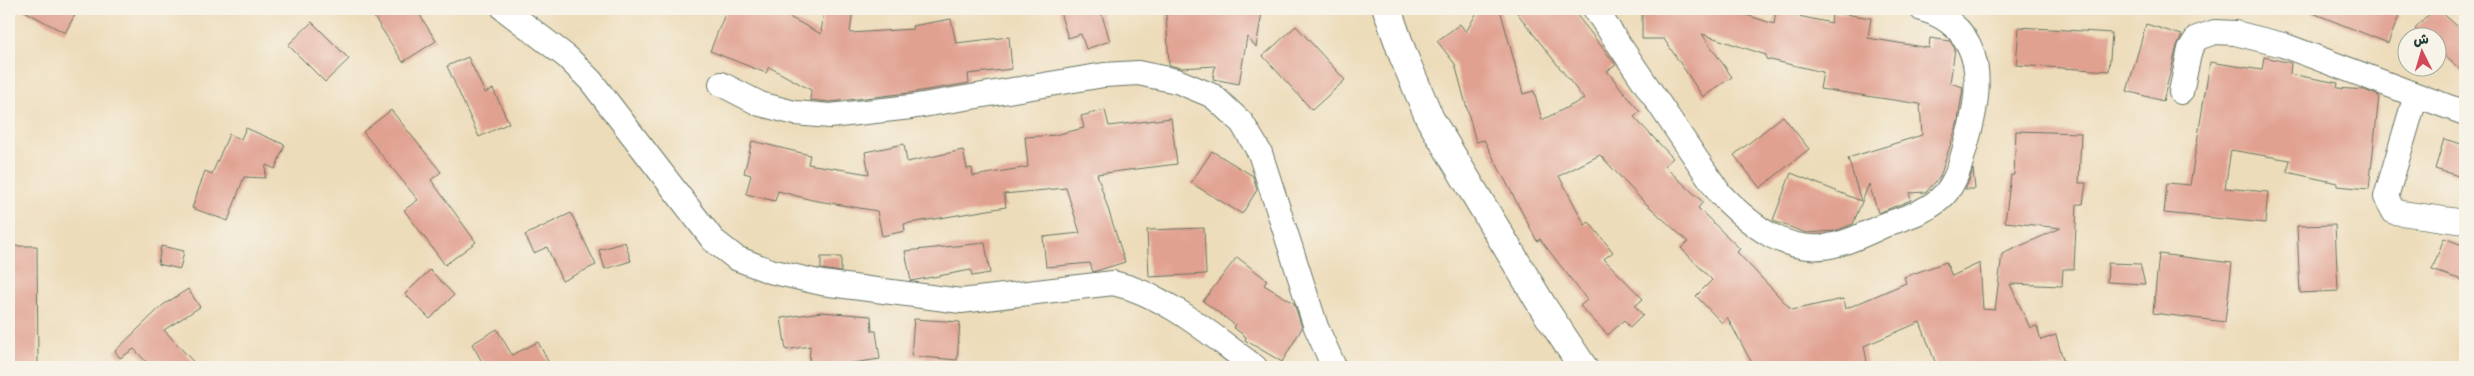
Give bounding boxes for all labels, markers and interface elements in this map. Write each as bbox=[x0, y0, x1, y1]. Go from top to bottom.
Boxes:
north arrow bbox=[2396, 28, 2446, 78]
text: ش bbox=[2412, 29, 2429, 49]

